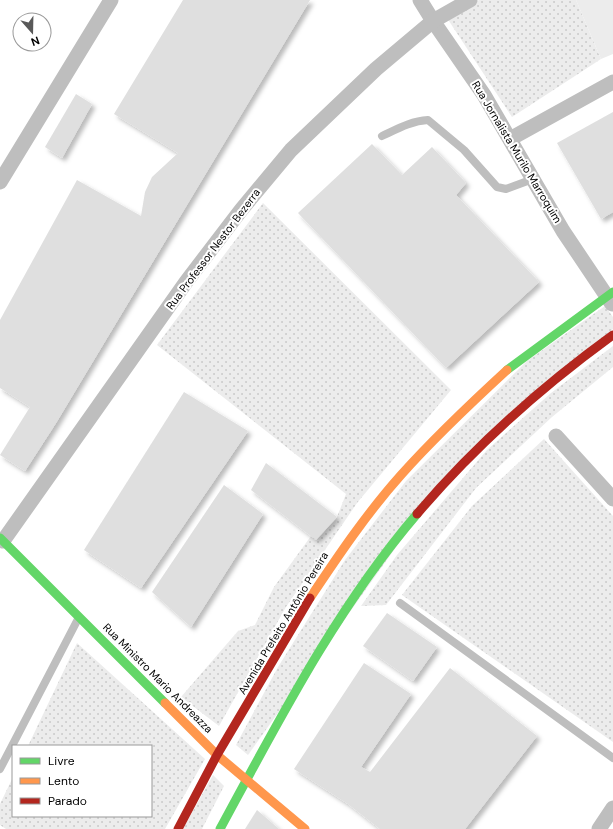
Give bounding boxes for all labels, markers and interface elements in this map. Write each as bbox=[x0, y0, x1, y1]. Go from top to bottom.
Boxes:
north arrow bbox=[12, 12, 52, 52]
text: N bbox=[29, 33, 42, 49]
street label: Rua Jornalista Murilo Marroquim bbox=[469, 78, 565, 226]
street label: Rua Professor Nestor Bezerra bbox=[163, 186, 263, 312]
street label: Avenida Prefeito Antônio Pereira bbox=[235, 549, 331, 697]
street label: Rua Ministro Mario Andreazza bbox=[100, 620, 216, 736]
legend bbox=[12, 745, 152, 817]
text: Livre bbox=[48, 753, 75, 769]
text: Lento bbox=[48, 773, 79, 789]
text: Parado bbox=[48, 793, 87, 809]

